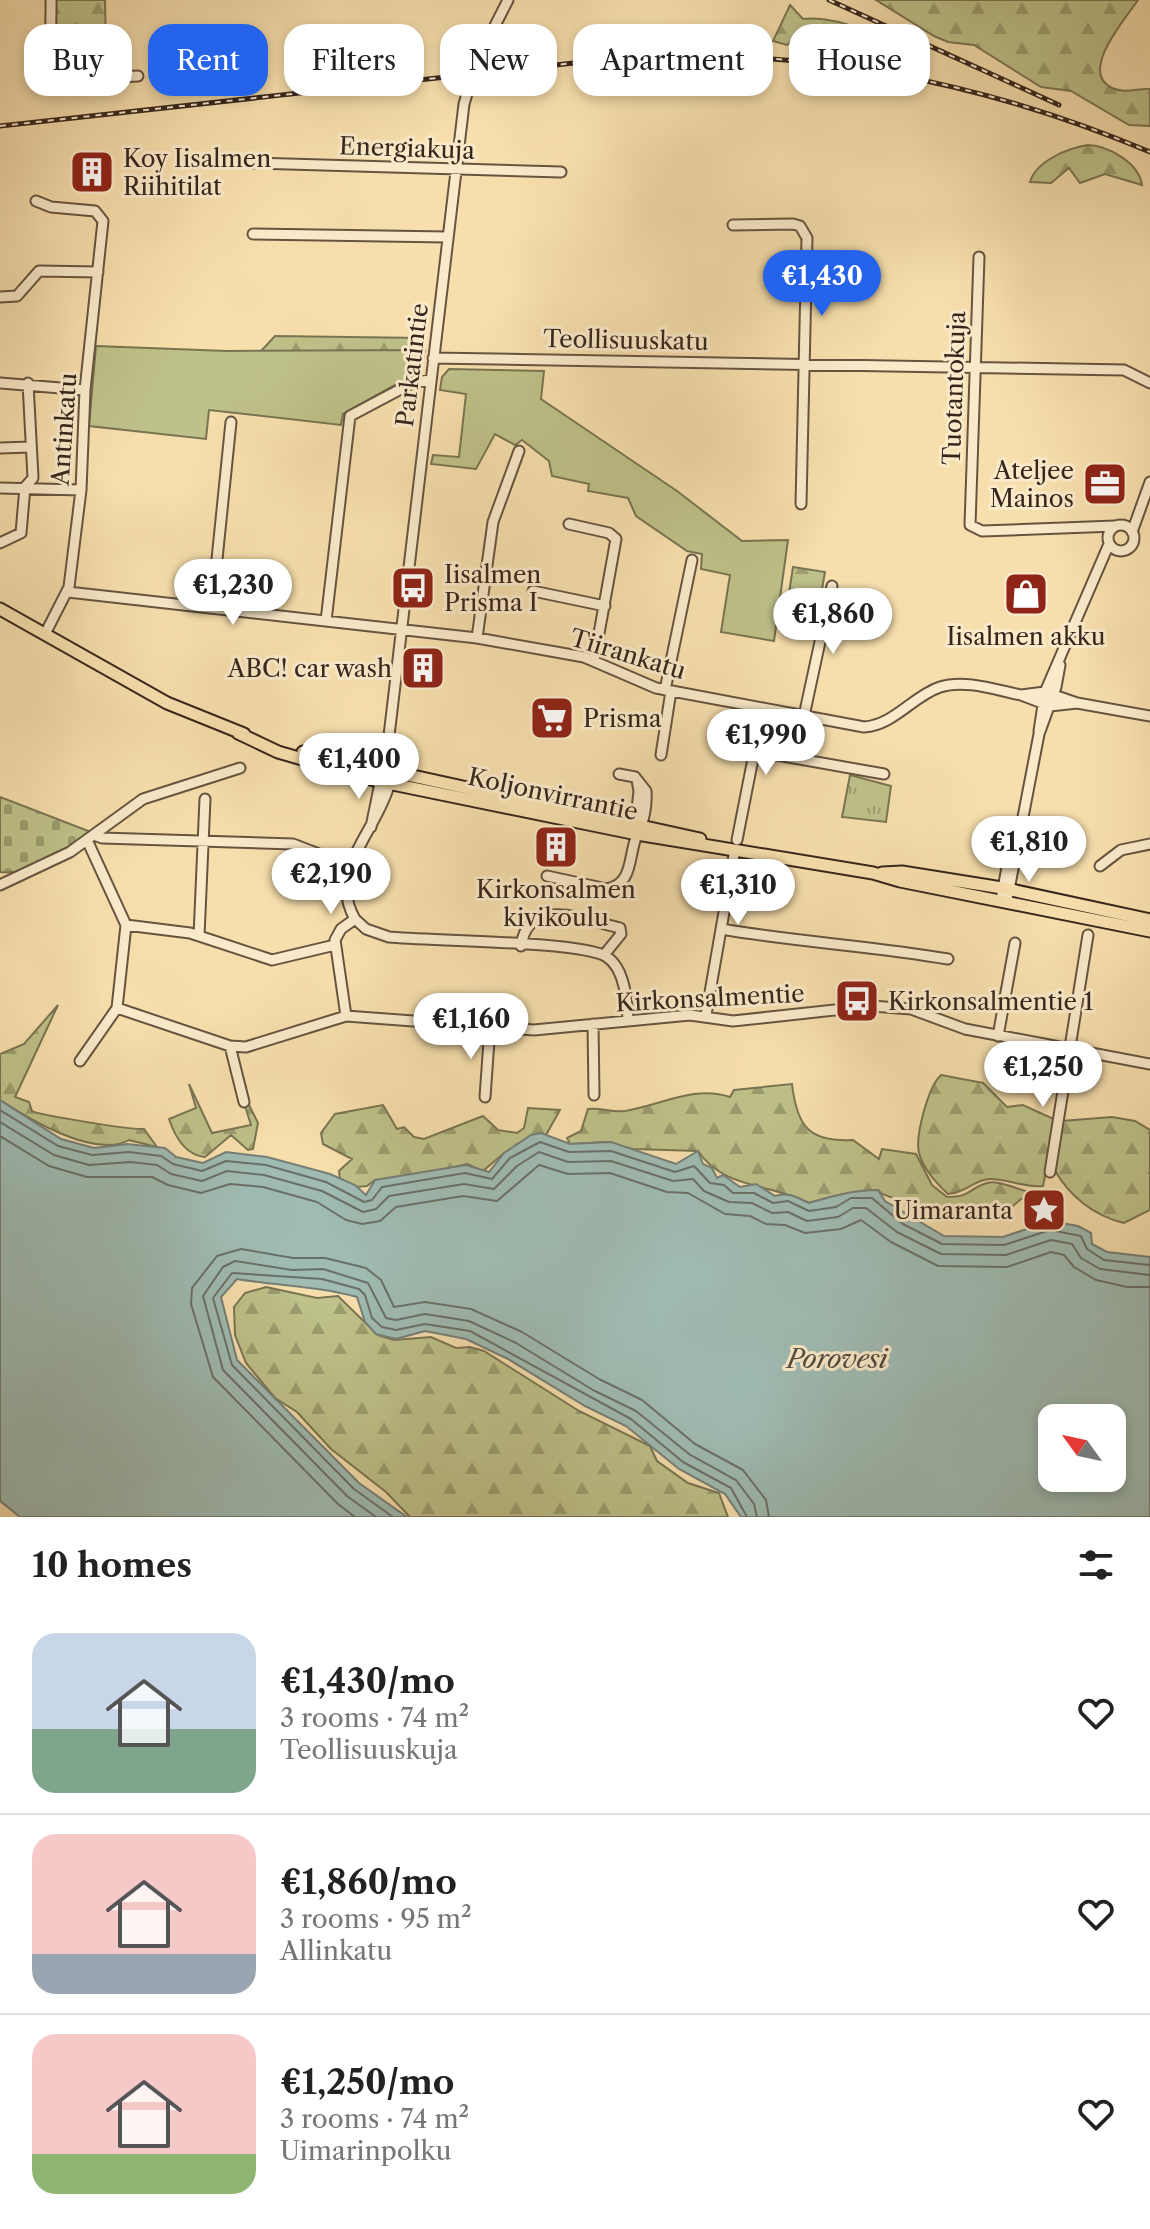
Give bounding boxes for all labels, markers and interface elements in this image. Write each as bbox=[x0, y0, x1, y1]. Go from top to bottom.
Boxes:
chip: Buy bbox=[24, 24, 132, 96]
chip: Rent bbox=[148, 24, 268, 96]
chip: Filters bbox=[284, 24, 424, 96]
chip: New bbox=[440, 24, 557, 96]
chip: Apartment bbox=[573, 24, 773, 96]
chip: House bbox=[789, 24, 930, 96]
street label: Energiakuja bbox=[339, 131, 476, 165]
place label: Koy Iisalmen Riihitilat bbox=[123, 144, 271, 201]
building icon: Koy Iisalmen Riihitilat bbox=[68, 148, 116, 196]
pin: €1,430 bbox=[757, 250, 887, 318]
text: €1,430 bbox=[781, 260, 863, 292]
street label: Parkatintie bbox=[390, 302, 434, 428]
street label: Tuotantokuja bbox=[937, 310, 971, 466]
street label: Teollisuuskatu bbox=[543, 324, 709, 356]
street label: Antinkatu bbox=[46, 371, 82, 487]
place label: Ateljee Mainos bbox=[990, 456, 1074, 513]
office icon: Ateljee Mainos bbox=[1081, 460, 1129, 508]
pin: €1,230 bbox=[168, 559, 298, 627]
place label: Iisalmen Prisma I bbox=[444, 560, 541, 617]
bus stop icon: Iisalmen Prisma I bbox=[389, 564, 437, 612]
text: €1,230 bbox=[192, 569, 274, 601]
shop icon: Iisalmen akku bbox=[1002, 570, 1050, 618]
pin: €1,860 bbox=[768, 588, 898, 656]
text: €1,860 bbox=[791, 598, 875, 630]
place label: Iisalmen akku bbox=[947, 622, 1106, 651]
street label: Tiirankatu bbox=[567, 623, 689, 685]
building icon: ABC! car wash bbox=[399, 644, 447, 692]
place label: ABC! car wash bbox=[226, 654, 392, 683]
supermarket icon: Prisma bbox=[528, 694, 576, 742]
place label: Prisma bbox=[583, 704, 662, 733]
pin: €1,990 bbox=[701, 709, 831, 777]
text: €1,990 bbox=[725, 719, 807, 751]
pin: €1,400 bbox=[294, 733, 424, 801]
text: €1,400 bbox=[317, 743, 401, 775]
street label: Koljonvirrantie bbox=[465, 762, 641, 826]
pin: €1,810 bbox=[964, 816, 1094, 884]
building icon: Kirkonsalmen kivikoulu bbox=[532, 823, 580, 871]
text: €1,810 bbox=[989, 826, 1069, 858]
pin: €2,190 bbox=[266, 848, 396, 916]
text: €2,190 bbox=[290, 858, 372, 890]
pin: €1,310 bbox=[673, 859, 803, 927]
text: €1,310 bbox=[699, 869, 777, 901]
place label: Kirkonsalmen kivikoulu bbox=[476, 875, 636, 932]
bus stop icon: Kirkonsalmentie 1 bbox=[833, 977, 881, 1025]
street label: Kirkonsalmentie bbox=[615, 979, 805, 1017]
place label: Kirkonsalmentie 1 bbox=[888, 987, 1094, 1016]
pin: €1,160 bbox=[406, 993, 536, 1061]
text: €1,160 bbox=[431, 1003, 511, 1035]
pin: €1,250 bbox=[978, 1041, 1108, 1109]
text: €1,250 bbox=[1002, 1051, 1084, 1083]
place icon: Uimaranta bbox=[1020, 1186, 1068, 1234]
place label: Uimaranta bbox=[894, 1196, 1013, 1225]
water label: Porovesi bbox=[785, 1343, 889, 1375]
north arrow bbox=[1038, 1404, 1126, 1492]
map controls bbox=[1038, 1404, 1126, 1492]
icon: filters bbox=[1074, 1543, 1118, 1587]
text: 10 homes bbox=[32, 1544, 192, 1586]
text: €1,430/mo bbox=[280, 1660, 455, 1702]
icon: home bbox=[96, 1665, 192, 1761]
icon: heart bbox=[1074, 1691, 1118, 1735]
text: 3 rooms · 74 m² bbox=[280, 1702, 469, 1734]
text: Teollisuuskuja bbox=[280, 1734, 458, 1766]
text: €1,860/mo bbox=[280, 1861, 457, 1903]
icon: home bbox=[96, 1866, 192, 1962]
icon: heart bbox=[1074, 1892, 1118, 1936]
text: 3 rooms · 95 m² bbox=[280, 1903, 472, 1935]
text: Allinkatu bbox=[280, 1935, 392, 1967]
text: €1,250/mo bbox=[280, 2061, 454, 2103]
icon: home bbox=[96, 2066, 192, 2162]
icon: heart bbox=[1074, 2092, 1118, 2136]
text: 3 rooms · 74 m² bbox=[280, 2103, 469, 2135]
text: Uimarinpolku bbox=[280, 2135, 452, 2167]

